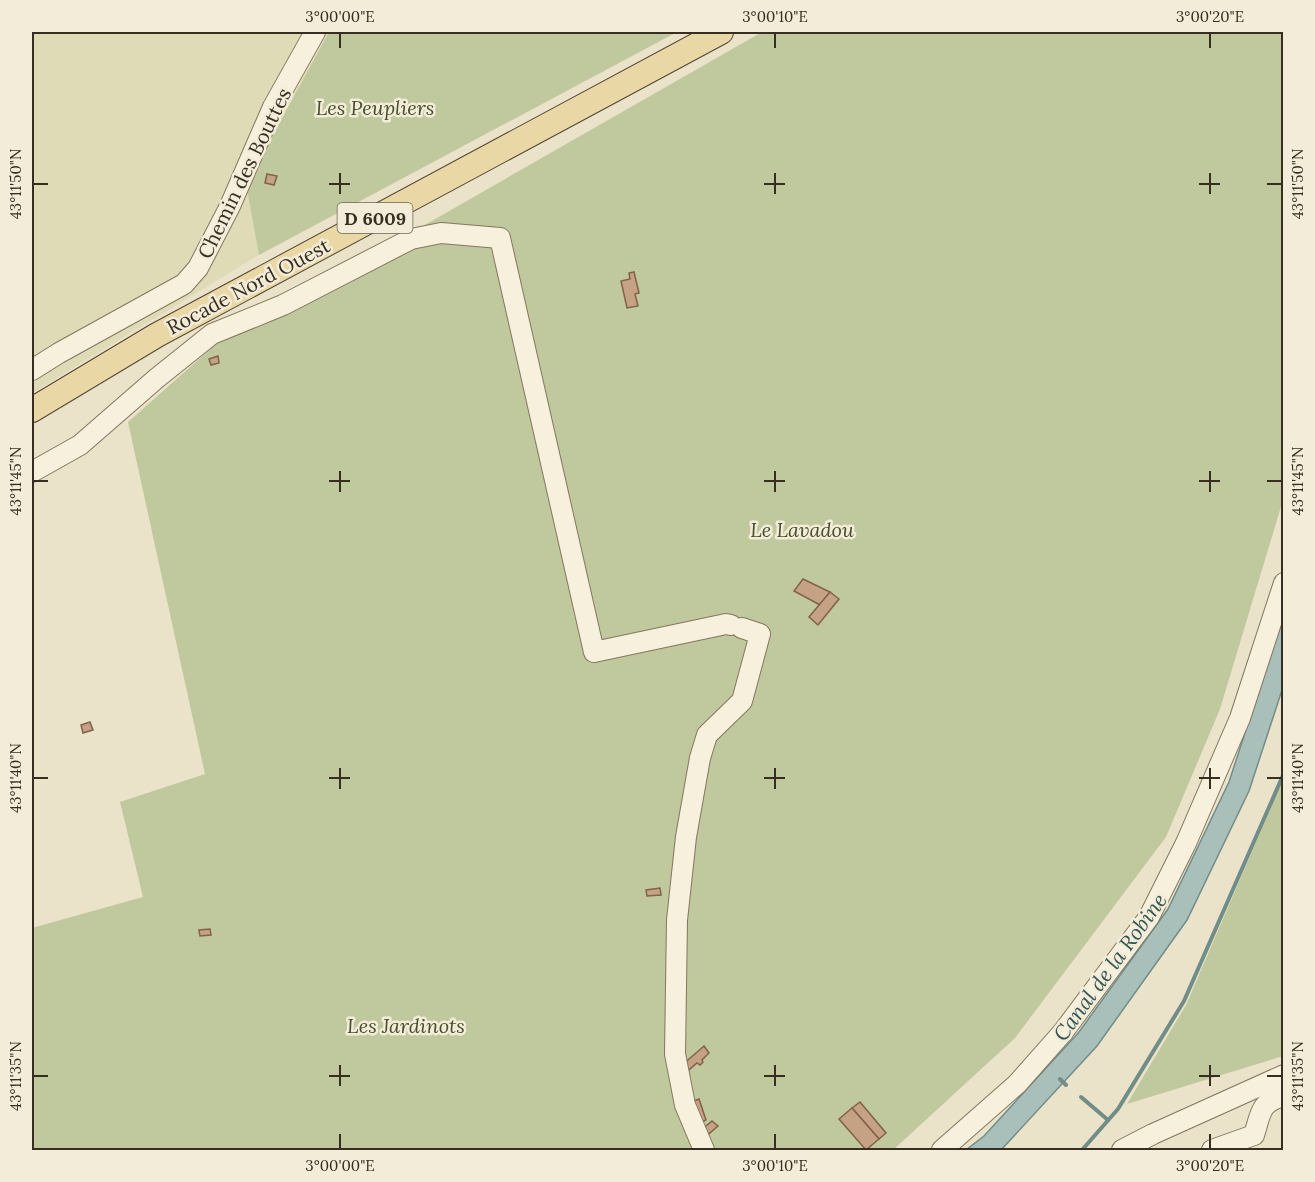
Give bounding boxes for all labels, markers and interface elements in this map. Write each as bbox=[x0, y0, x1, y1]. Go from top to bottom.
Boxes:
text: 3°00'00"E bbox=[305, 7, 375, 26]
text: 3°00'10"E bbox=[742, 7, 808, 26]
text: 3°00'20"E bbox=[1176, 7, 1244, 26]
street label: Chemin des Bouttes bbox=[192, 84, 296, 262]
park label: Les Peupliers bbox=[316, 95, 434, 120]
text: 43°11'50"N bbox=[6, 149, 25, 219]
text: 43°11'50"N bbox=[1288, 149, 1307, 219]
road number: D 6009 bbox=[338, 203, 412, 233]
street label: Rocade Nord Ouest bbox=[162, 232, 334, 340]
text: 43°11'45"N bbox=[6, 447, 25, 515]
text: 43°11'45"N bbox=[1288, 447, 1307, 515]
park label: Le Lavadou bbox=[750, 517, 854, 542]
text: 43°11'40"N bbox=[6, 743, 25, 813]
text: 43°11'40"N bbox=[1288, 743, 1307, 813]
water label: Canal de la Robine bbox=[1047, 888, 1173, 1046]
park label: Les Jardinots bbox=[347, 1013, 465, 1038]
text: 43°11'35"N bbox=[6, 1041, 25, 1111]
text: 43°11'35"N bbox=[1288, 1041, 1307, 1111]
text: 3°00'00"E bbox=[305, 1156, 375, 1175]
text: 3°00'10"E bbox=[742, 1156, 808, 1175]
text: 3°00'20"E bbox=[1176, 1156, 1244, 1175]

